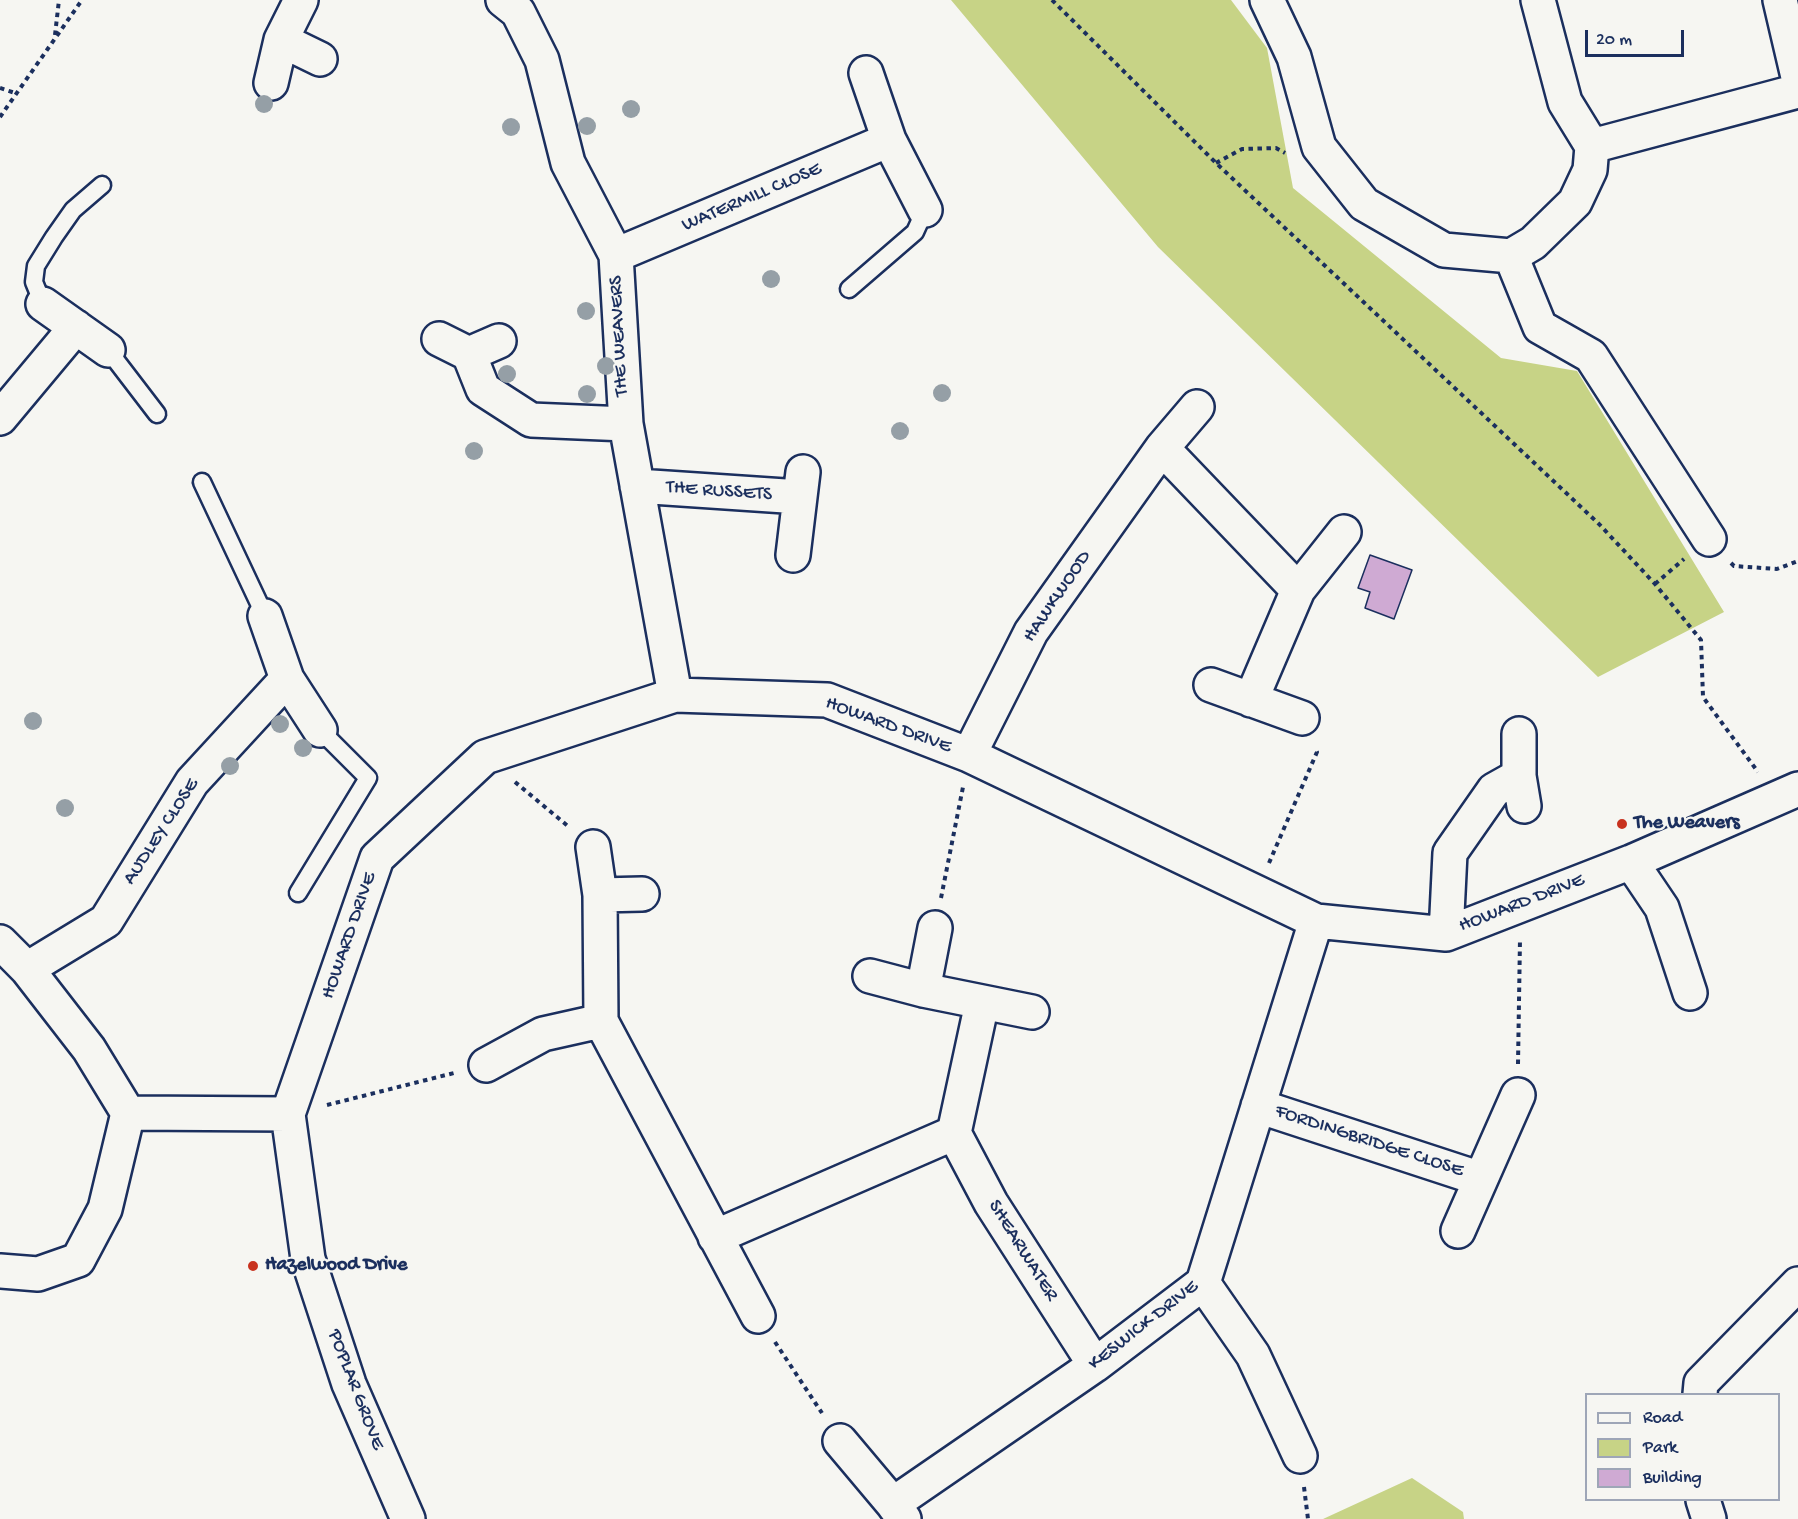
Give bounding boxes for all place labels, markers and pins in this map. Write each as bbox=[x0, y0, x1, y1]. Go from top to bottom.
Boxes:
place label: The Weavers bbox=[1634, 812, 1740, 836]
marker: The Weavers bbox=[1615, 817, 1629, 831]
place label: Hazelwood Drive bbox=[265, 1254, 407, 1278]
marker: Hazelwood Drive bbox=[246, 1259, 260, 1273]

